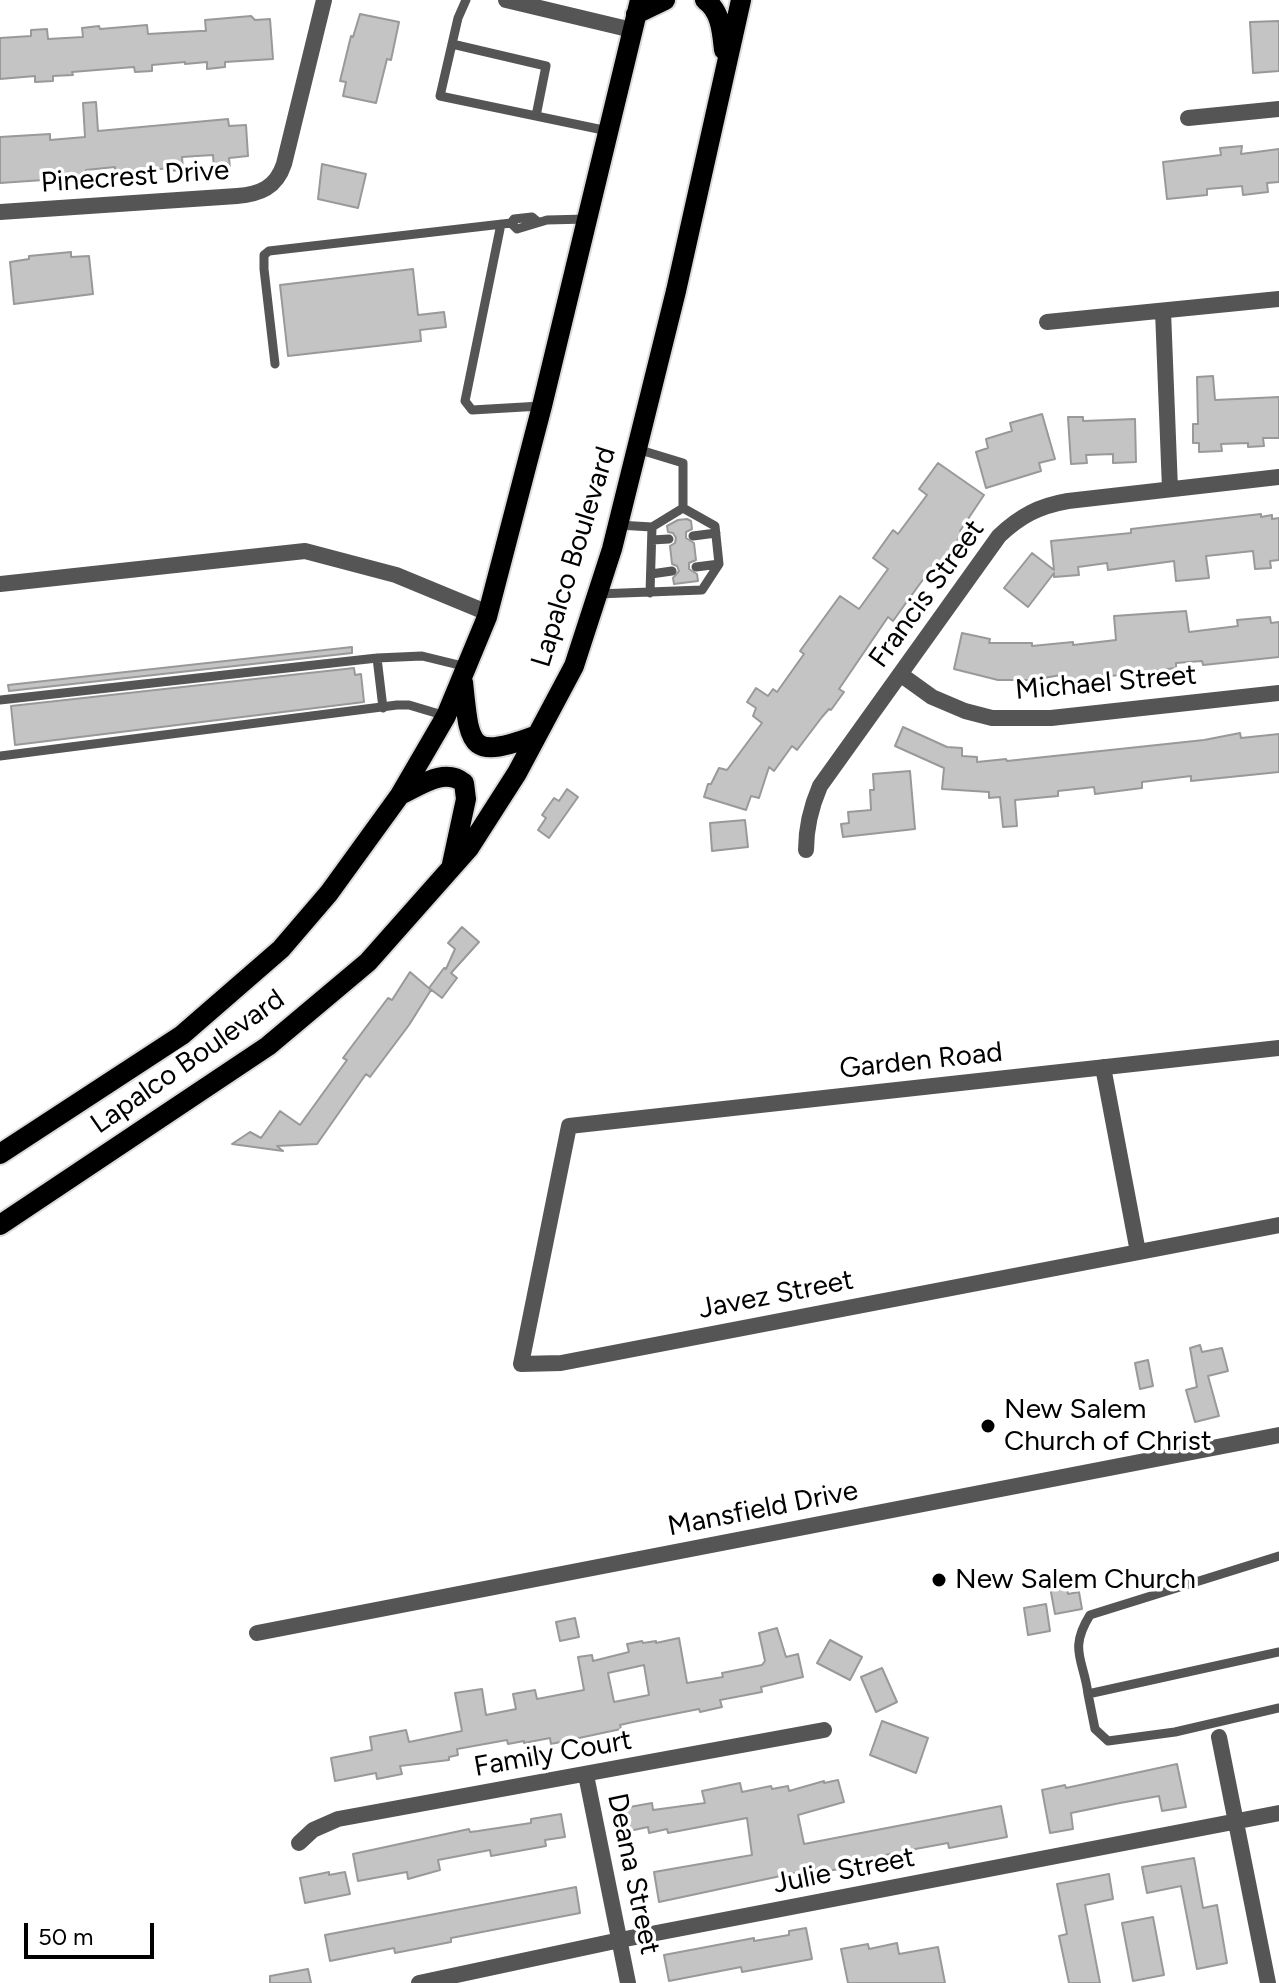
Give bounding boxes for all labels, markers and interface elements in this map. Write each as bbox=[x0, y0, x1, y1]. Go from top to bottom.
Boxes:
street label: Pinecrest Drive bbox=[40, 154, 230, 200]
street label: Lapalco Boulevard bbox=[525, 443, 623, 671]
street label: Francis Street bbox=[862, 514, 992, 674]
street label: Michael Street bbox=[1014, 658, 1198, 708]
street label: Lapalco Boulevard bbox=[85, 983, 291, 1141]
street label: Garden Road bbox=[838, 1036, 1004, 1086]
street label: Javez Street bbox=[696, 1264, 856, 1326]
place label: New Salem Church of Christ bbox=[1004, 1393, 1211, 1459]
marker: New Salem Church of Christ bbox=[979, 1417, 997, 1435]
street label: Mansfield Drive bbox=[665, 1474, 861, 1544]
place label: New Salem Church bbox=[955, 1563, 1196, 1597]
marker: New Salem Church bbox=[930, 1571, 948, 1589]
street label: Family Court bbox=[472, 1724, 634, 1784]
street label: Deana Street bbox=[600, 1790, 666, 1958]
street label: Julie Street bbox=[770, 1841, 918, 1901]
scale bar bbox=[28, 1907, 158, 1957]
text: 50 m bbox=[38, 1922, 94, 1951]

